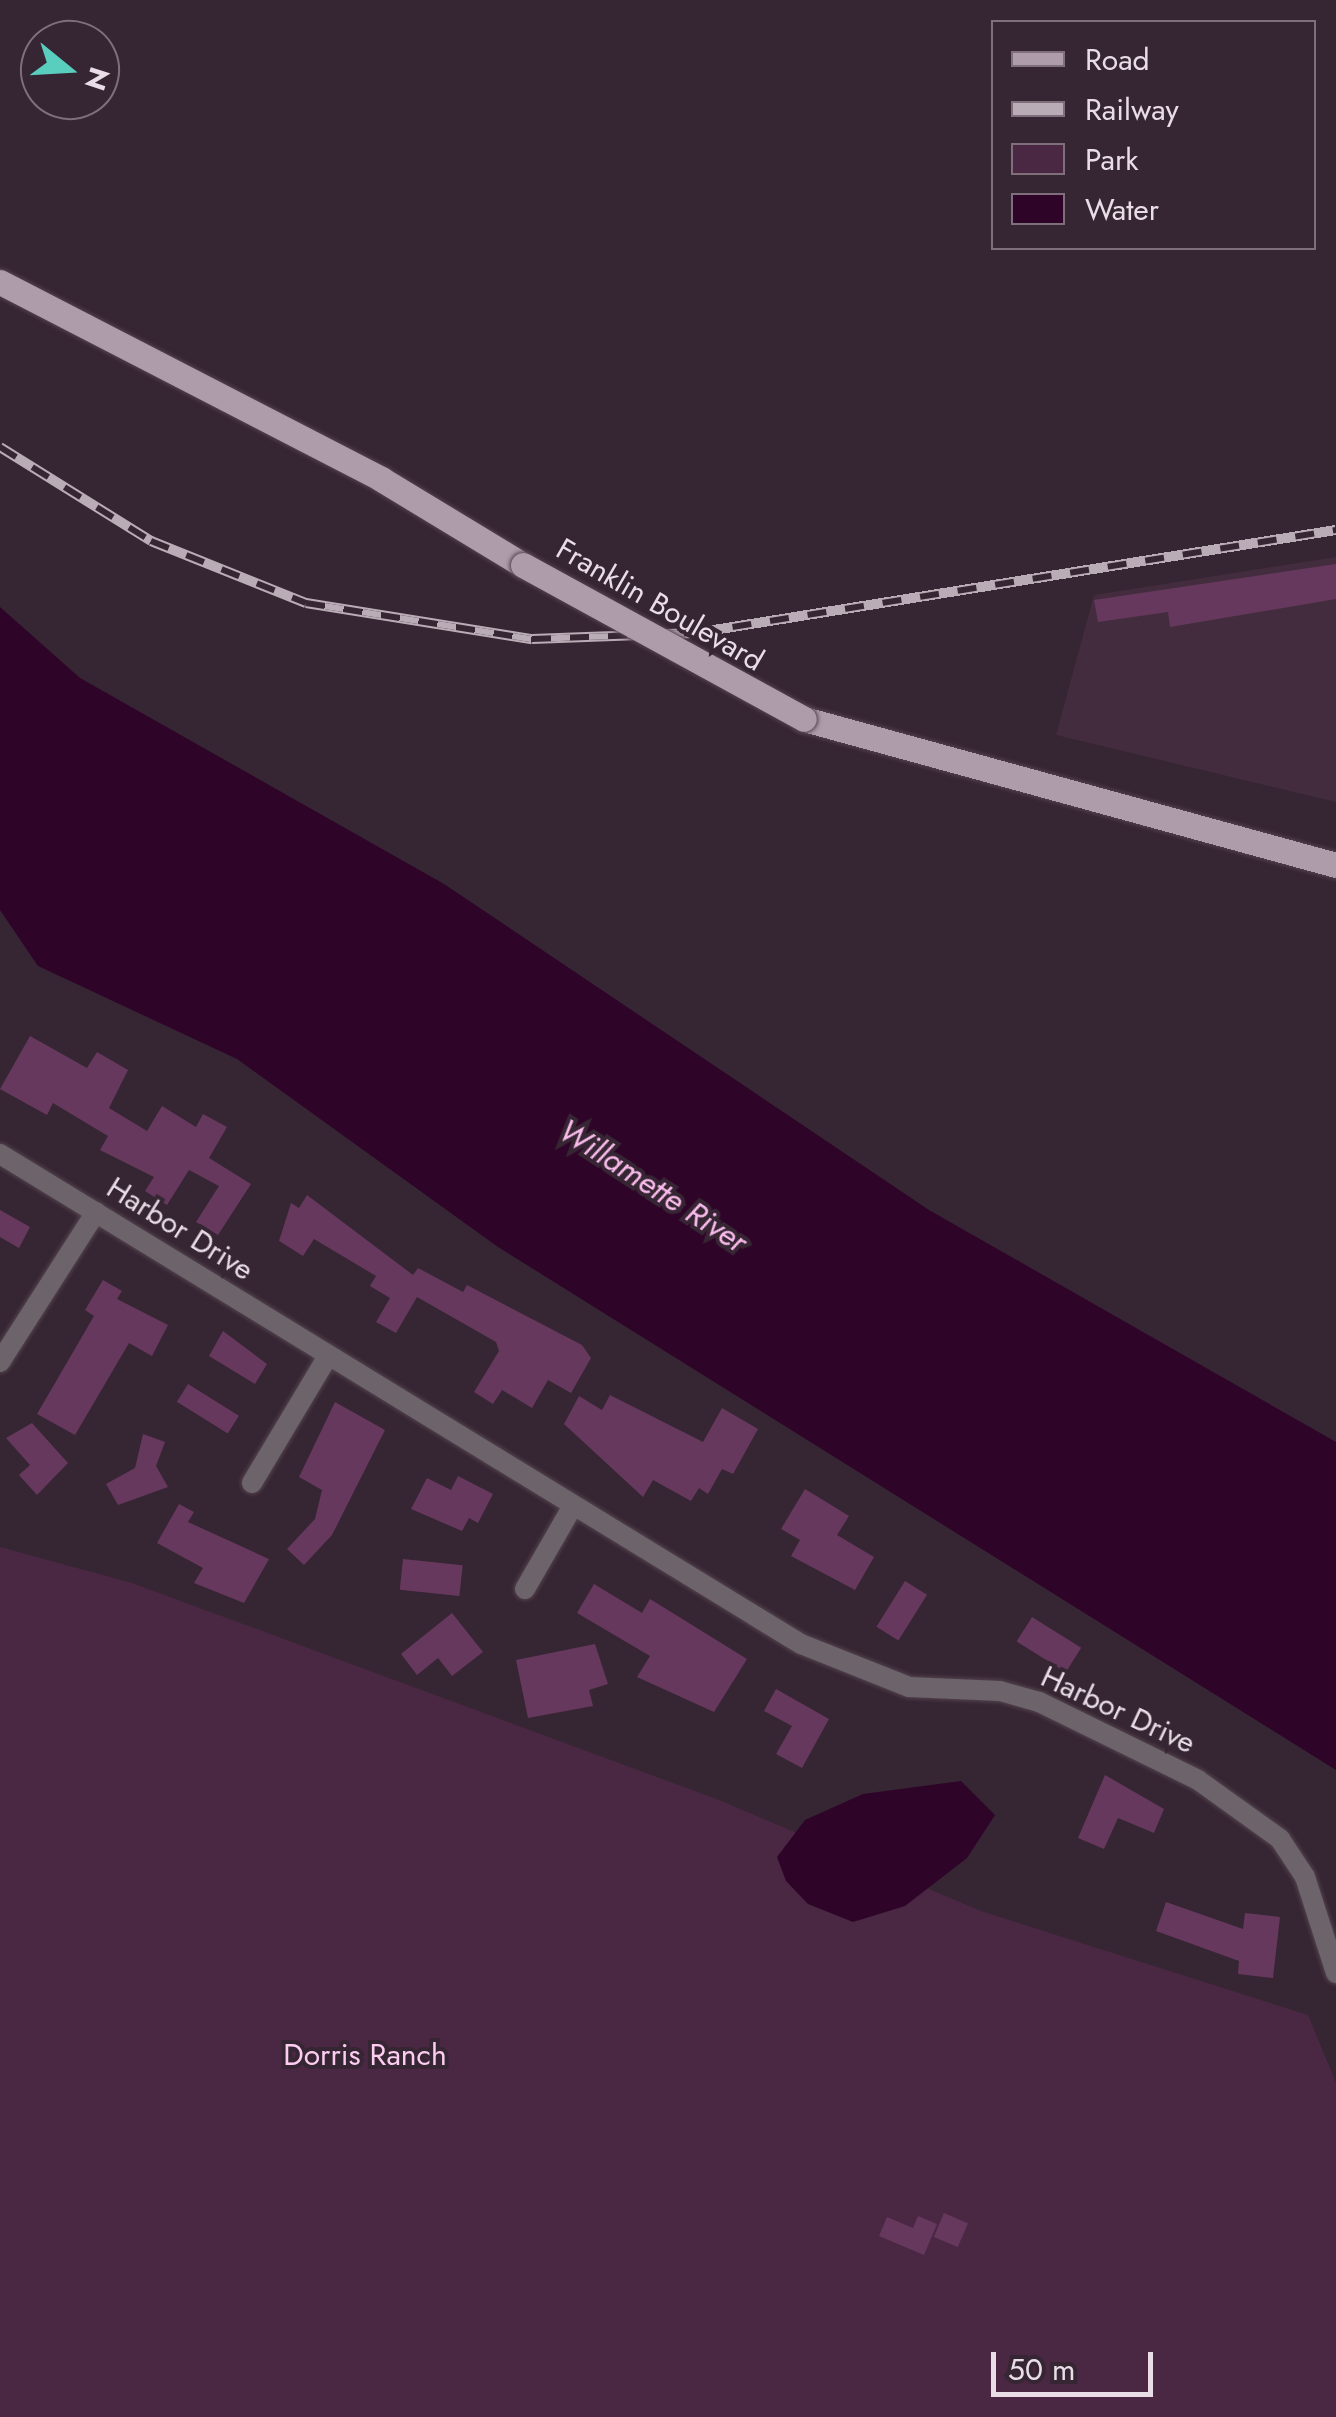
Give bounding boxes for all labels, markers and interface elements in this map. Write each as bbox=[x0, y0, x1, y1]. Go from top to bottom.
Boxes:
north arrow bbox=[20, 20, 120, 120]
legend bbox=[991, 20, 1316, 250]
text: Road bbox=[1085, 38, 1150, 81]
text: N bbox=[74, 62, 120, 96]
text: Railway bbox=[1085, 88, 1179, 131]
text: Park bbox=[1085, 138, 1138, 181]
text: Water bbox=[1085, 188, 1159, 231]
street label: Franklin Boulevard bbox=[550, 531, 770, 679]
water label: Willamette River bbox=[552, 1111, 754, 1261]
street label: Harbor Drive bbox=[100, 1170, 260, 1288]
street label: Harbor Drive bbox=[1035, 1659, 1201, 1761]
park label: Dorris Ranch bbox=[283, 2037, 447, 2073]
scale bar bbox=[996, 2332, 1158, 2394]
text: 50 m bbox=[1008, 2348, 1075, 2391]

